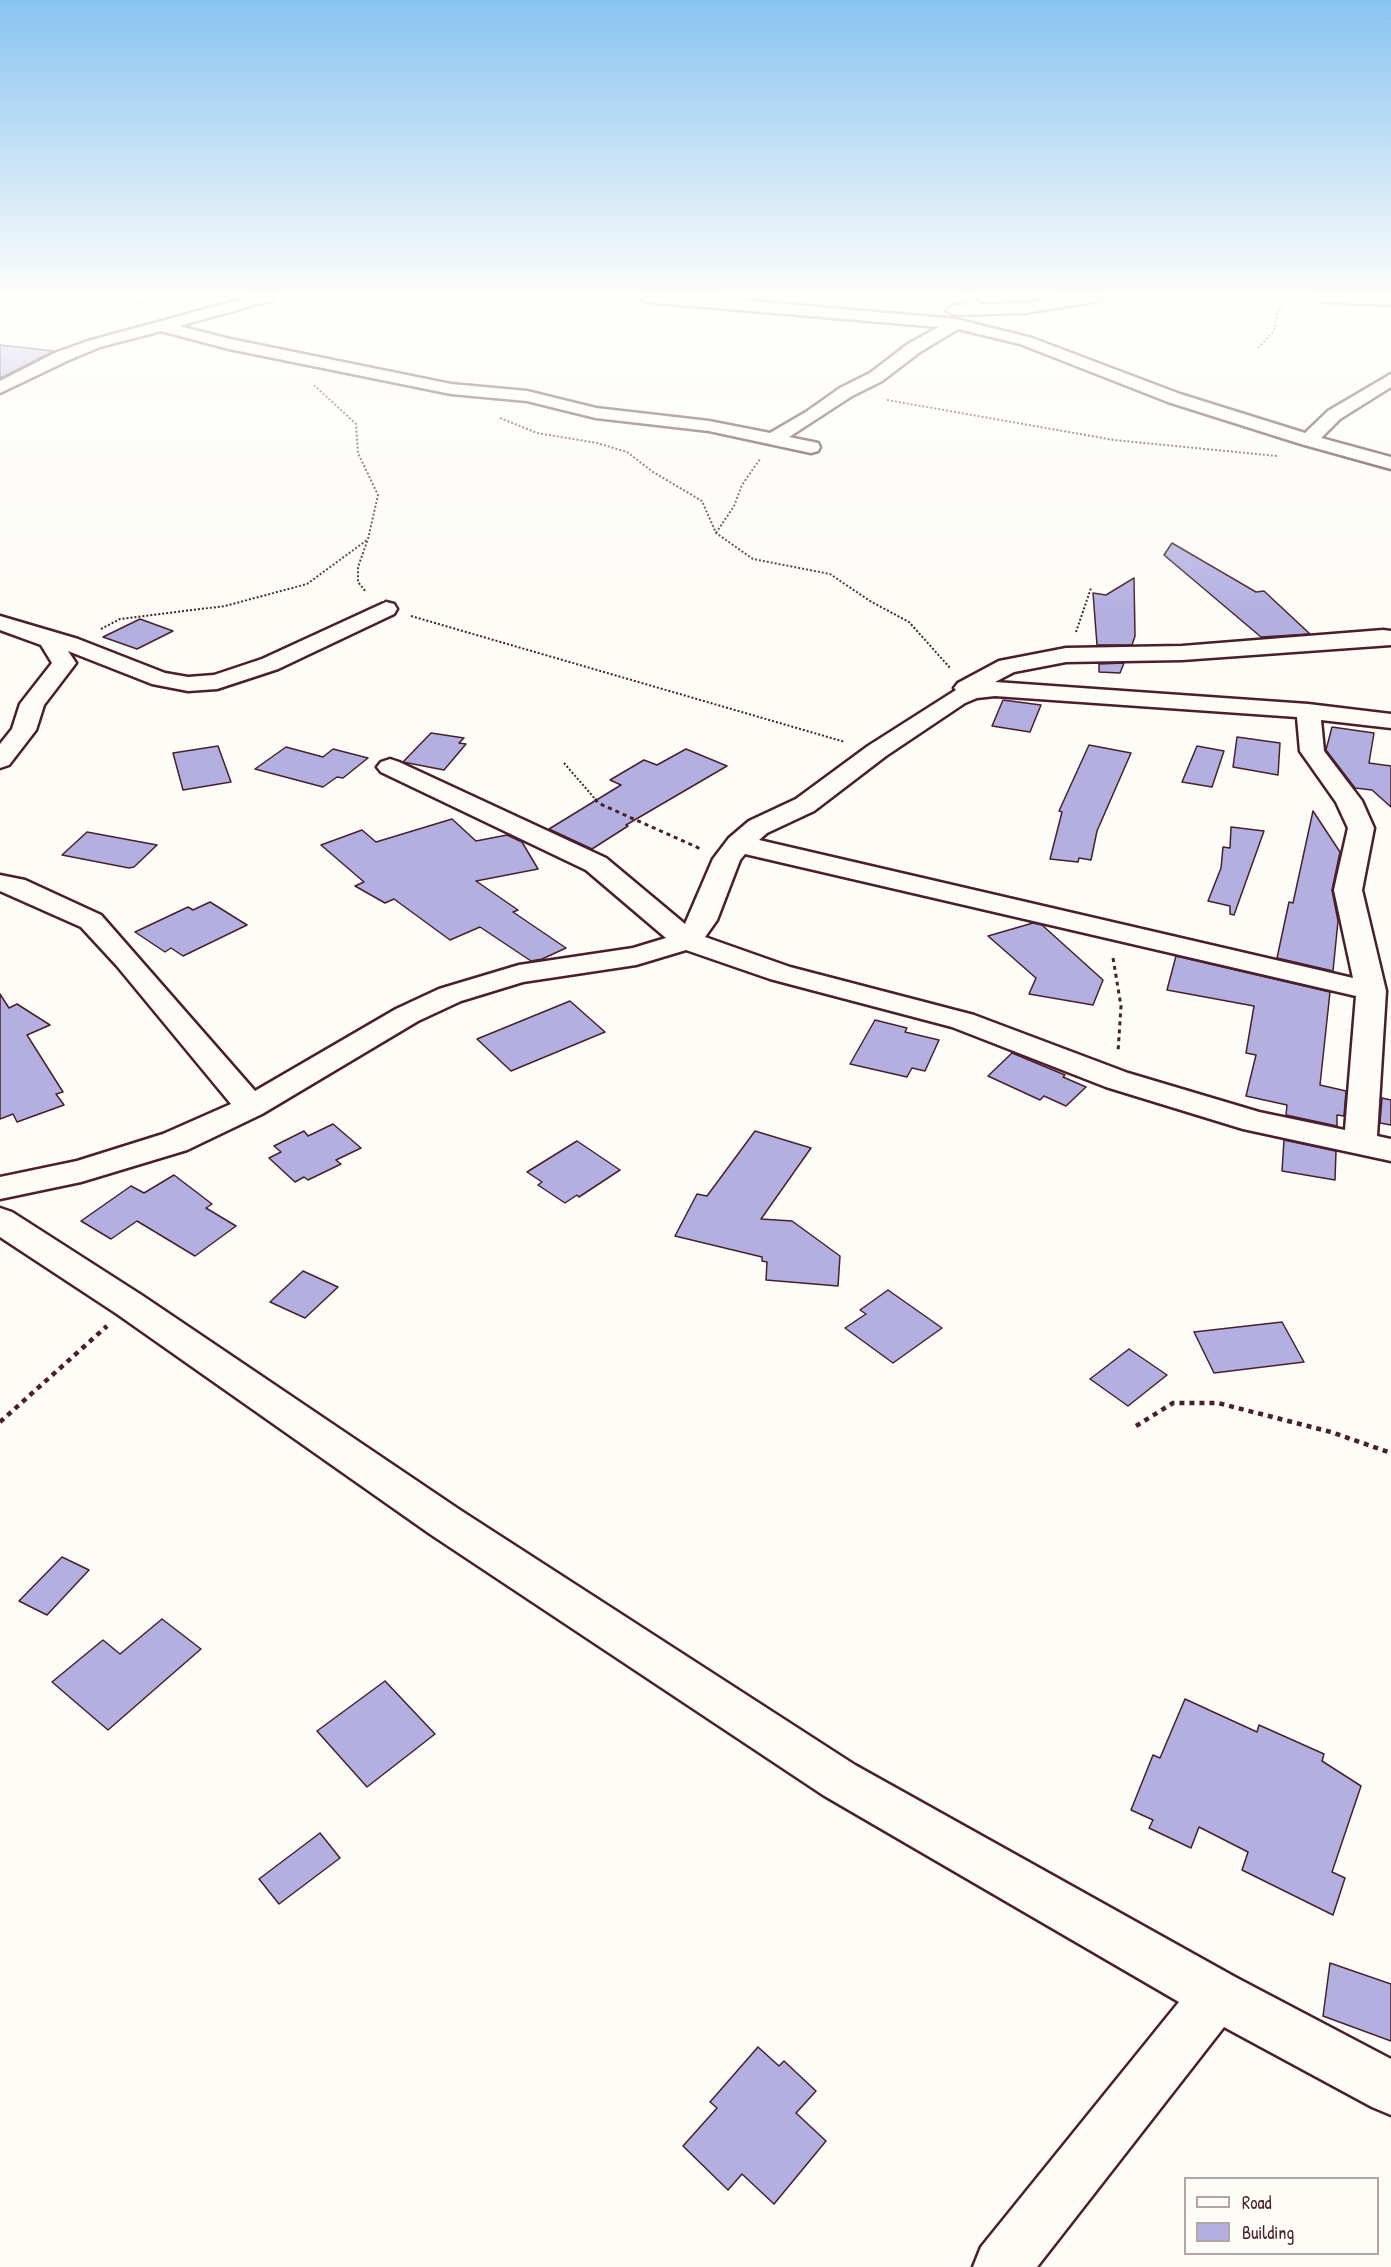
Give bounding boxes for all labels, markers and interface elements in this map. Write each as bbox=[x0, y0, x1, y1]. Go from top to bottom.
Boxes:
legend bbox=[1184, 2177, 1379, 2255]
text: Road bbox=[1242, 2190, 1272, 2215]
text: Building bbox=[1242, 2220, 1294, 2245]

